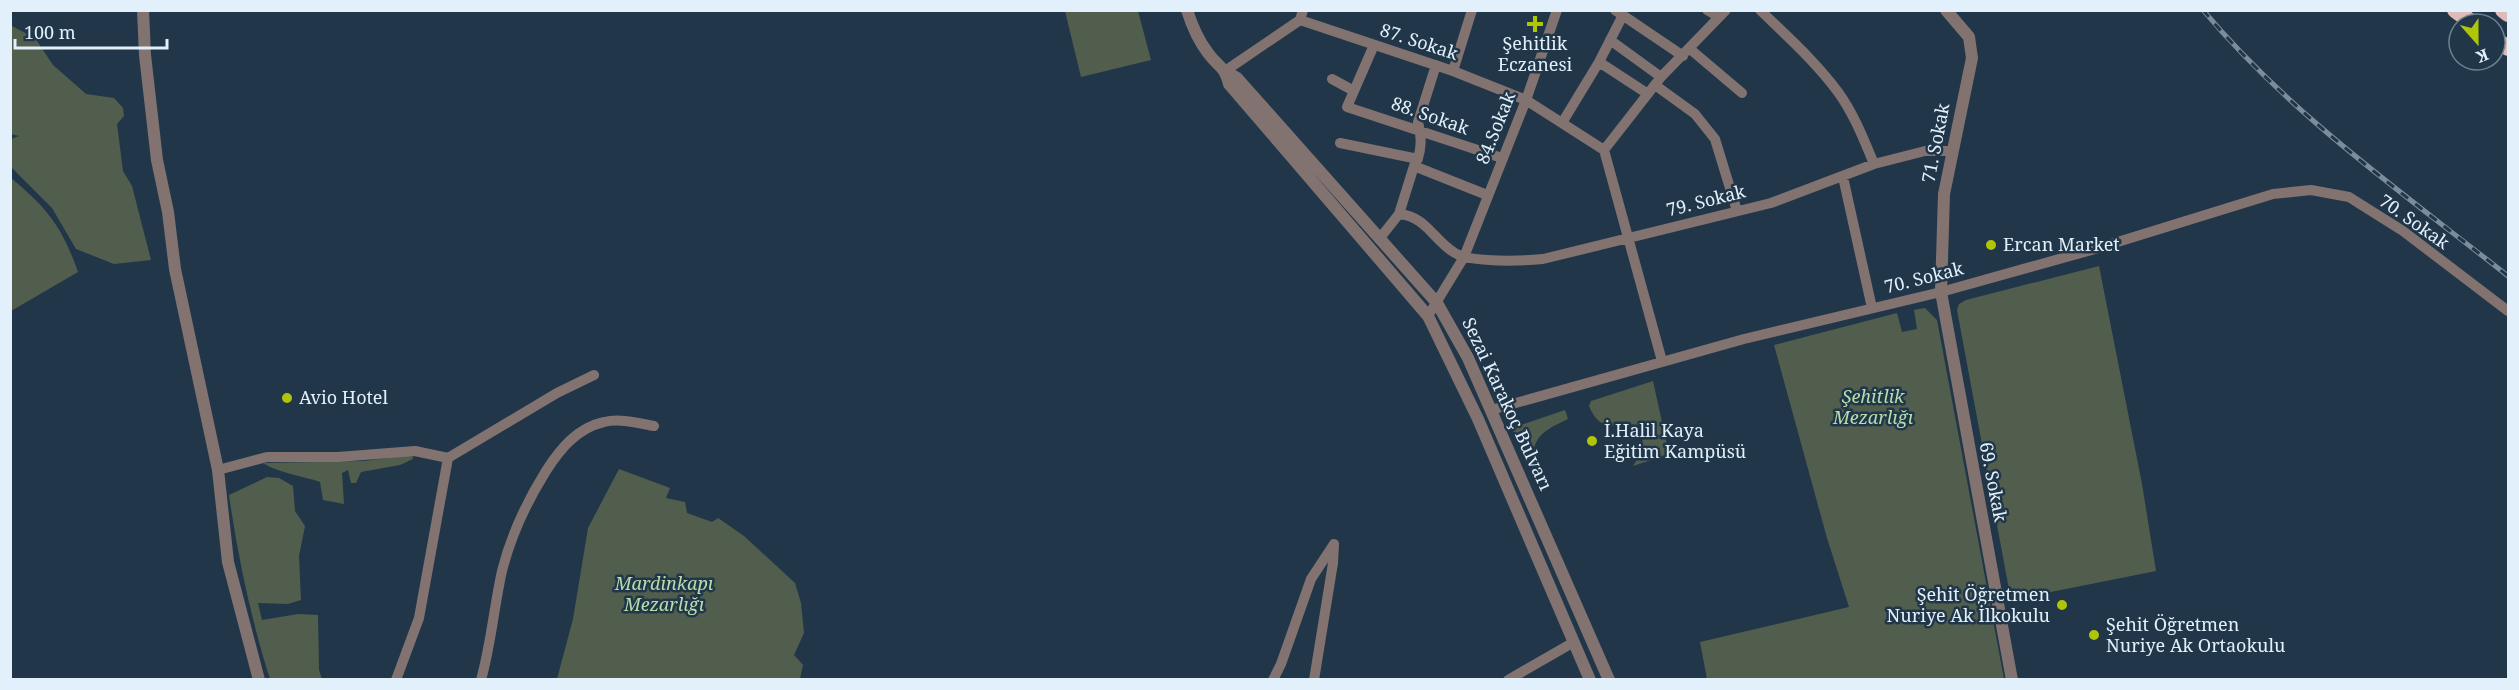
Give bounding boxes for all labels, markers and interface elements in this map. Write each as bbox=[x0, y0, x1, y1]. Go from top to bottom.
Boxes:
scale bar bbox=[15, 12, 166, 50]
north arrow bbox=[2447, 12, 2507, 72]
street label: 87. Sokak bbox=[1377, 17, 1462, 65]
marker: Şehitlik Eczanesi bbox=[1528, 17, 1542, 31]
text: 100 m bbox=[24, 20, 76, 44]
place label: Şehitlik Eczanesi bbox=[1498, 31, 1572, 76]
text: K bbox=[2473, 44, 2492, 68]
street label: 84.Sokak bbox=[1470, 87, 1521, 167]
street label: 88. Sokak bbox=[1388, 91, 1473, 140]
street label: 71. Sokak bbox=[1916, 100, 1955, 185]
street label: 79. Sokak bbox=[1664, 179, 1748, 221]
street label: 70. Sokak bbox=[2375, 188, 2455, 254]
place label: Ercan Market bbox=[2003, 232, 2120, 256]
marker: Ercan Market bbox=[1984, 238, 1998, 252]
street label: 70. Sokak bbox=[1882, 256, 1966, 298]
street label: Sezai Karakoç Bulvarı bbox=[1457, 313, 1559, 494]
park label: Şehitlik Mezarlığı bbox=[1832, 384, 1914, 429]
place label: Avio Hotel bbox=[299, 385, 388, 409]
marker: Avio Hotel bbox=[280, 391, 294, 405]
place label: İ.Halil Kaya Eğitim Kampüsü bbox=[1604, 418, 1747, 463]
marker: İ.Halil Kaya Eğitim Kampüsü bbox=[1585, 434, 1599, 448]
street label: 69. Sokak bbox=[1975, 440, 2014, 524]
park label: Mardinkapı Mezarlığı bbox=[614, 571, 714, 616]
place label: Şehit Öğretmen Nuriye Ak İlkokulu bbox=[1887, 582, 2051, 627]
marker: Şehit Öğretmen Nuriye Ak İlkokulu bbox=[2055, 598, 2069, 612]
place label: Şehit Öğretmen Nuriye Ak Ortaokulu bbox=[2106, 612, 2286, 657]
marker: Şehit Öğretmen Nuriye Ak Ortaokulu bbox=[2087, 628, 2101, 642]

